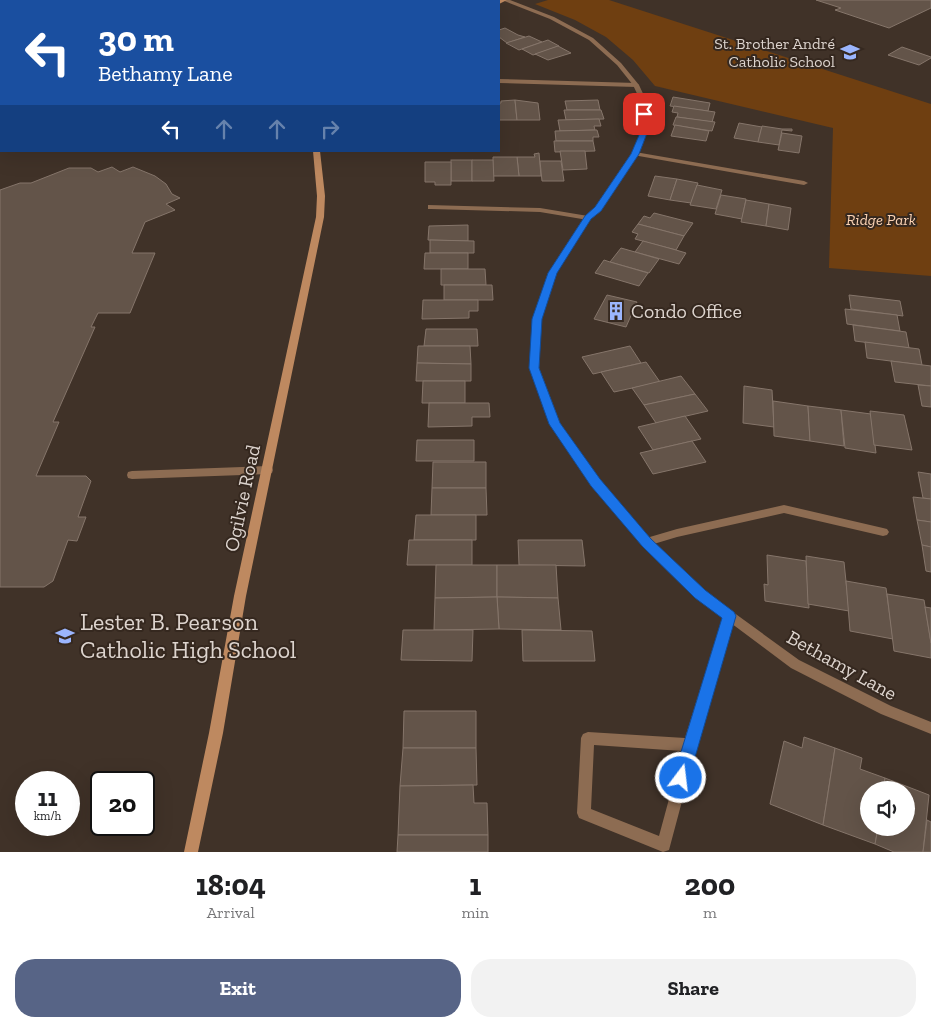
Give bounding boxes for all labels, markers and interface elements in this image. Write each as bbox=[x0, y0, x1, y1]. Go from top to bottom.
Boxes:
text: 30 m bbox=[98, 18, 174, 60]
icon: left bbox=[15, 20, 80, 85]
place label: St. Brother André Catholic School bbox=[714, 34, 835, 71]
school or university icon: St. Brother André Catholic School bbox=[839, 41, 861, 63]
text: Bethamy Lane bbox=[98, 60, 233, 87]
pin bbox=[623, 93, 665, 135]
icon: arrive bbox=[630, 100, 658, 128]
icon: left bbox=[157, 115, 185, 143]
icon: ahead bbox=[210, 115, 238, 143]
icon: ahead bbox=[263, 115, 291, 143]
icon: right bbox=[316, 115, 344, 143]
park label: Ridge Park bbox=[846, 210, 916, 229]
place label: Condo Office bbox=[631, 299, 742, 323]
building icon: Condo Office bbox=[605, 300, 627, 322]
street label: Ogilvie Road bbox=[219, 442, 265, 554]
place label: Lester B. Pearson Catholic High School bbox=[80, 607, 296, 664]
school or university icon: Lester B. Pearson Catholic High School bbox=[54, 625, 76, 647]
street label: Bethamy Lane bbox=[783, 625, 901, 705]
position arrow bbox=[654, 751, 706, 803]
speed limit sign: 20 bbox=[90, 771, 155, 836]
map controls bbox=[860, 781, 915, 836]
button: sound bbox=[860, 781, 915, 836]
text: 11 bbox=[37, 782, 58, 812]
text: km/h bbox=[34, 809, 61, 823]
text: 18:04 bbox=[196, 867, 266, 903]
text: 1 bbox=[469, 867, 481, 903]
text: 200 bbox=[685, 867, 735, 903]
text: Arrival bbox=[207, 903, 255, 922]
text: min bbox=[461, 903, 489, 922]
text: m bbox=[703, 903, 717, 922]
button: Exit bbox=[15, 959, 461, 1017]
button: Share bbox=[471, 959, 916, 1017]

